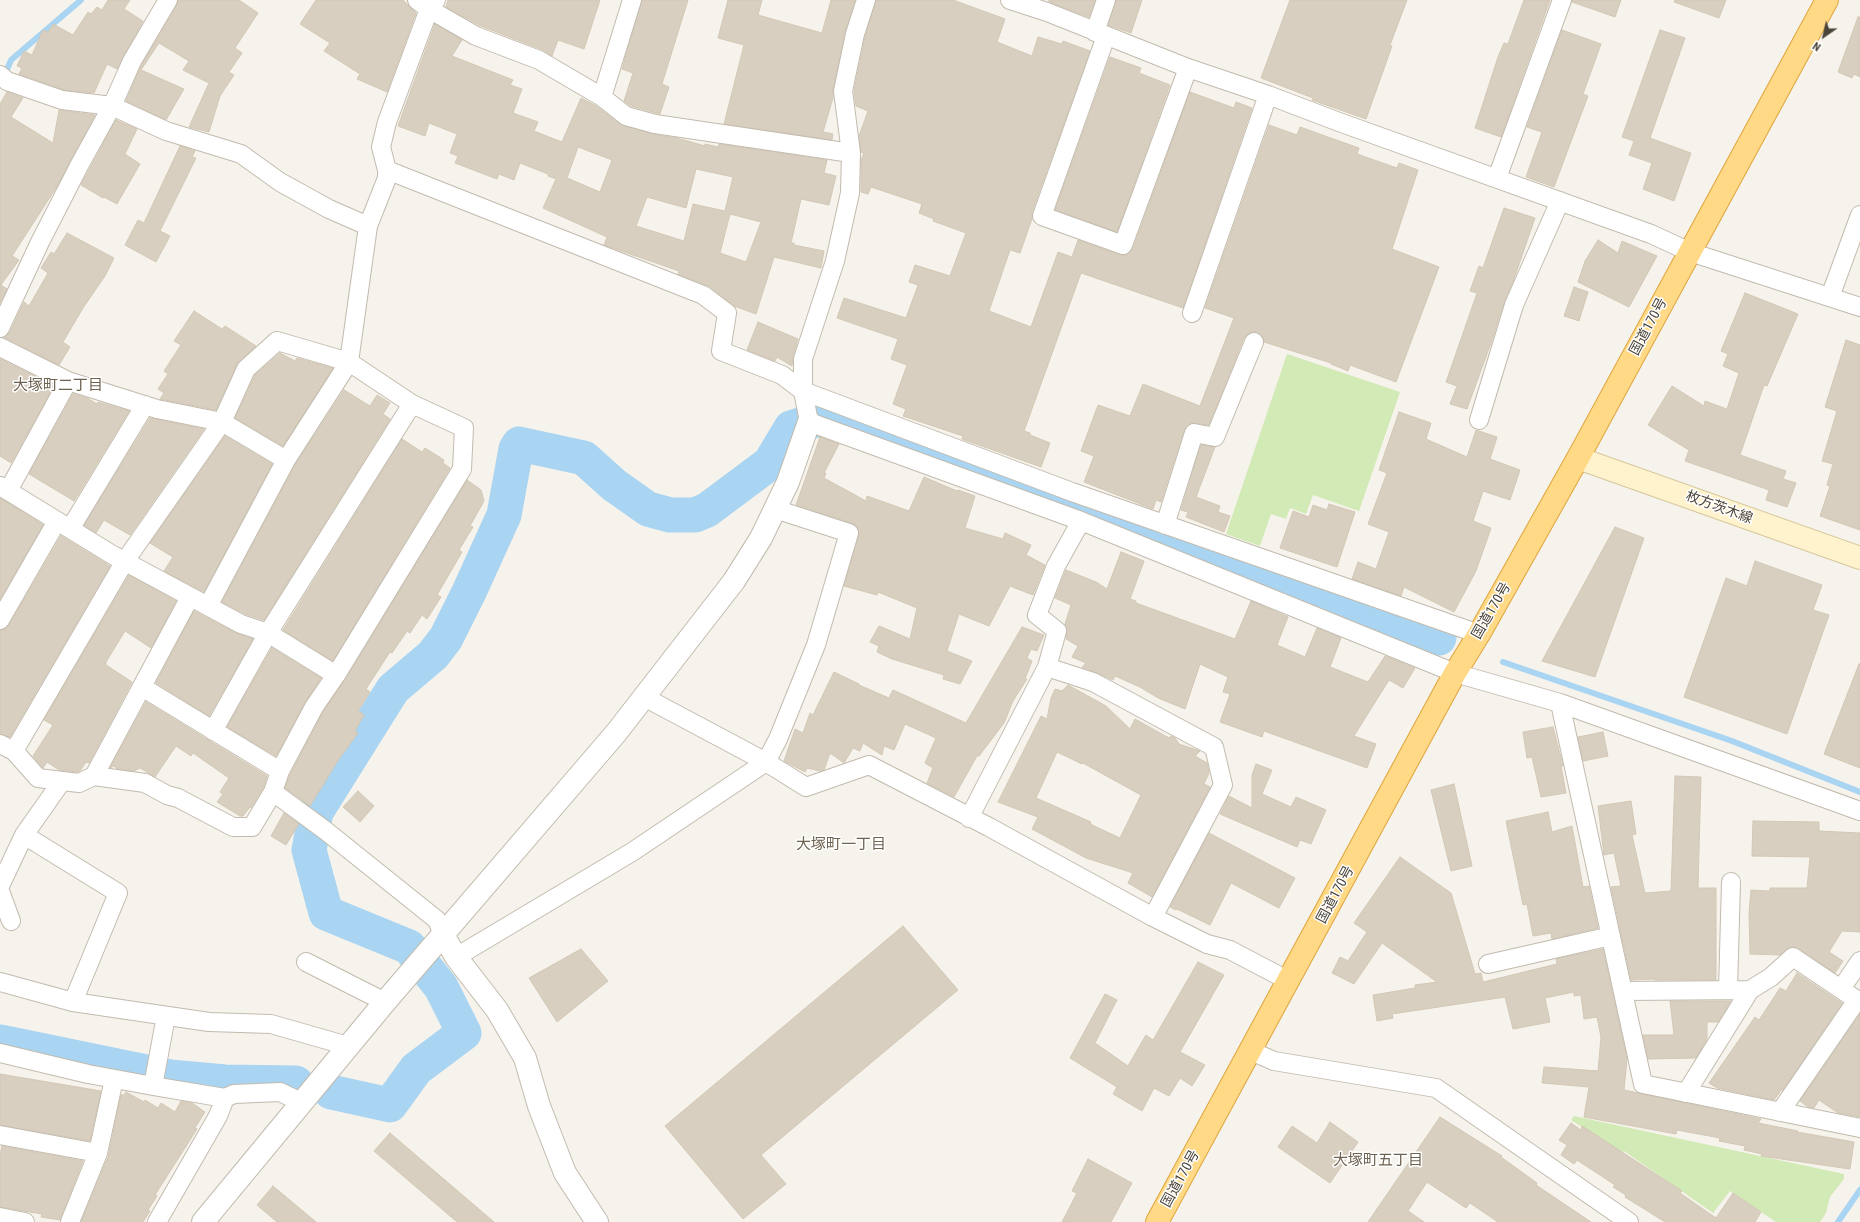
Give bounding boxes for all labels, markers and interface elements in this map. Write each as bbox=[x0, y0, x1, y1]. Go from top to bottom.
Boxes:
north arrow bbox=[1804, 16, 1844, 56]
text: N bbox=[1811, 39, 1823, 54]
street label: 国道170号 bbox=[1627, 295, 1671, 359]
district label: 大塚町二丁目 bbox=[13, 377, 103, 395]
street label: 枚方茨木線 bbox=[1683, 488, 1755, 528]
street label: 国道170号 bbox=[1469, 580, 1515, 642]
district label: 大塚町一丁目 bbox=[796, 836, 886, 854]
street label: 国道170号 bbox=[1314, 863, 1358, 927]
street label: 国道170号 bbox=[1158, 1147, 1204, 1211]
district label: 大塚町五丁目 bbox=[1333, 1152, 1423, 1170]

